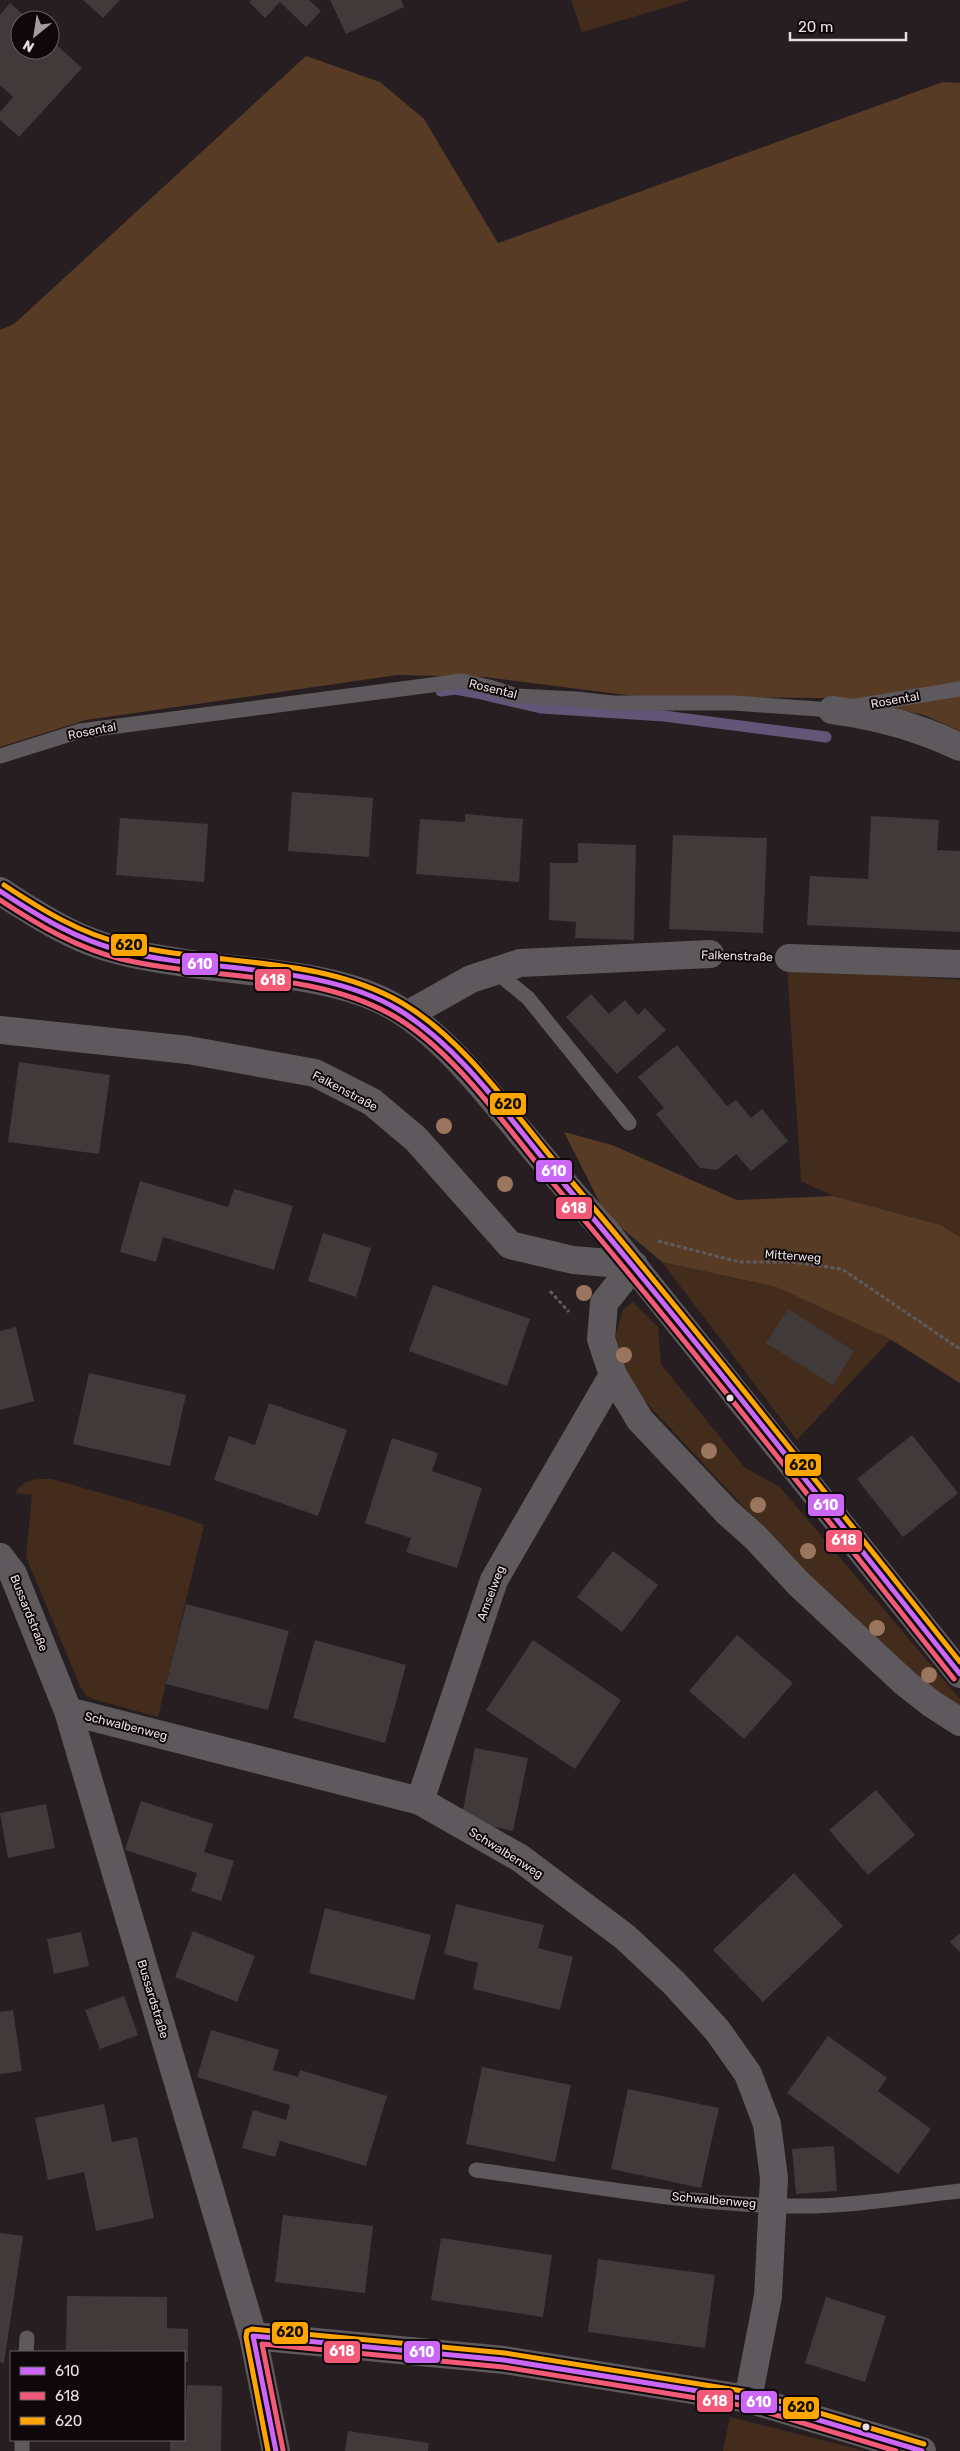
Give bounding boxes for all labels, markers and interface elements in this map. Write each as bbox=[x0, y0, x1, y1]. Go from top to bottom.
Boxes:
north arrow bbox=[10, 10, 60, 60]
scale bar bbox=[790, 10, 906, 42]
text: 20 m bbox=[798, 18, 833, 36]
text: N bbox=[20, 36, 37, 56]
street label: Rosental bbox=[468, 676, 519, 702]
street label: Rosental bbox=[870, 689, 920, 711]
street label: Rosental bbox=[67, 719, 117, 743]
line badge: 620 bbox=[110, 933, 148, 957]
text: 620 bbox=[115, 937, 143, 954]
street label: Falkenstraße bbox=[701, 948, 773, 964]
line badge: 610 bbox=[181, 952, 219, 976]
text: 610 bbox=[187, 956, 213, 973]
line badge: 618 bbox=[254, 968, 292, 992]
text: 618 bbox=[260, 972, 286, 989]
street label: Falkenstraße bbox=[310, 1068, 380, 1114]
line badge: 620 bbox=[489, 1092, 527, 1116]
text: 620 bbox=[494, 1096, 522, 1113]
line badge: 610 bbox=[535, 1159, 573, 1183]
text: 610 bbox=[541, 1163, 567, 1180]
line badge: 618 bbox=[555, 1196, 593, 1220]
text: 618 bbox=[561, 1200, 587, 1217]
street label: Mitterweg bbox=[764, 1247, 822, 1265]
unlabelled marker bbox=[725, 1393, 735, 1403]
line badge: 620 bbox=[784, 1453, 822, 1477]
text: 620 bbox=[789, 1457, 817, 1474]
line badge: 610 bbox=[807, 1493, 845, 1517]
text: 610 bbox=[813, 1497, 839, 1514]
line badge: 618 bbox=[825, 1529, 863, 1553]
text: 618 bbox=[831, 1532, 857, 1549]
street label: Amselweg bbox=[474, 1564, 508, 1622]
street label: Bussardstraße bbox=[7, 1573, 51, 1654]
street label: Schwalbenweg bbox=[83, 1709, 169, 1743]
street label: Schwalbenweg bbox=[466, 1825, 546, 1881]
street label: Bussardstraße bbox=[134, 1958, 172, 2040]
street label: Schwalbenweg bbox=[671, 2189, 757, 2211]
line badge: 620 bbox=[271, 2321, 309, 2345]
text: 620 bbox=[276, 2324, 304, 2341]
line badge: 618 bbox=[323, 2340, 361, 2364]
line badge: 610 bbox=[403, 2340, 441, 2364]
text: 618 bbox=[329, 2343, 355, 2360]
text: 610 bbox=[409, 2344, 435, 2361]
legend bbox=[10, 2351, 185, 2441]
text: 610 bbox=[55, 2362, 80, 2380]
text: 618 bbox=[55, 2387, 80, 2405]
line badge: 618 bbox=[696, 2389, 734, 2413]
line badge: 610 bbox=[740, 2390, 778, 2414]
text: 618 bbox=[702, 2393, 728, 2410]
text: 610 bbox=[746, 2394, 772, 2411]
line badge: 620 bbox=[782, 2396, 820, 2420]
text: 620 bbox=[787, 2399, 815, 2416]
text: 620 bbox=[55, 2412, 82, 2430]
unlabelled marker bbox=[861, 2422, 871, 2432]

